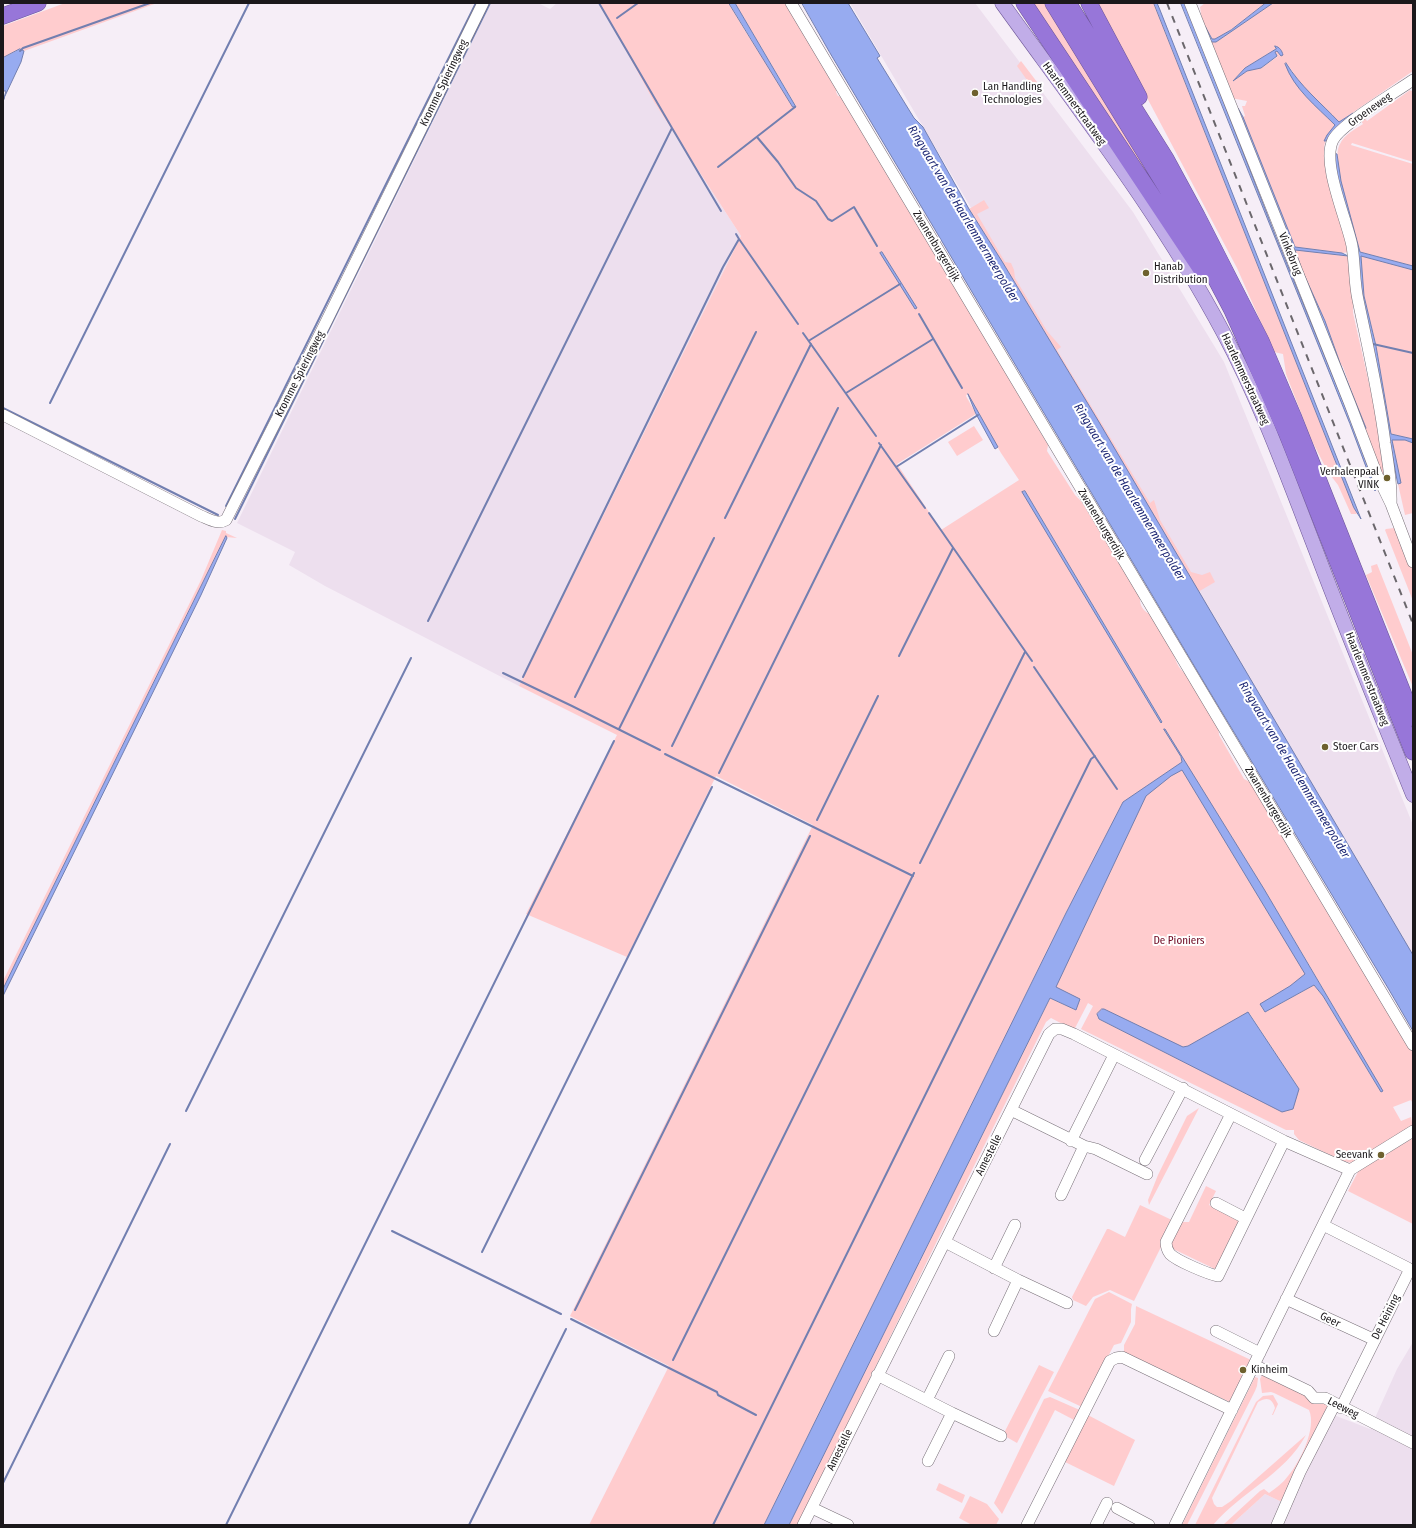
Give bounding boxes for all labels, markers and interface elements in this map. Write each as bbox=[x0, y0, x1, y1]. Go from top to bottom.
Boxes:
street label: Kromme Spieringweg bbox=[417, 37, 471, 129]
street label: Haarlemmerstraatweg bbox=[1039, 60, 1109, 148]
place label: Lan Handling Technologies bbox=[983, 80, 1042, 106]
marker: Lan Handling Technologies bbox=[970, 88, 980, 98]
street label: Groeneweg bbox=[1346, 90, 1394, 130]
water label: Ringvaart van de Haarlemmermeerpolder bbox=[904, 123, 1022, 305]
street label: Zwanenburgerdijk bbox=[910, 208, 962, 284]
street label: Vinkebrug bbox=[1275, 231, 1305, 277]
place label: Hanab Distribution bbox=[1154, 260, 1208, 286]
marker: Hanab Distribution bbox=[1141, 268, 1151, 278]
street label: Kromme Spieringweg bbox=[273, 329, 327, 419]
street label: Haarlemmerstraatweg bbox=[1218, 331, 1272, 427]
water label: Ringvaart van de Haarlemmermeerpolder bbox=[1070, 401, 1188, 583]
place label: Verhalenpaal VINK bbox=[1320, 465, 1379, 491]
marker: Verhalenpaal VINK bbox=[1382, 473, 1392, 483]
street label: Zwanenburgerdijk bbox=[1075, 486, 1127, 562]
street label: Haarlemmerstraatweg bbox=[1342, 630, 1392, 728]
water label: Ringvaart van de Haarlemmermeerpolder bbox=[1235, 679, 1353, 861]
place label: Stoer Cars bbox=[1333, 740, 1379, 754]
marker: Stoer Cars bbox=[1320, 742, 1330, 752]
street label: Zwanenburgerdijk bbox=[1242, 764, 1294, 840]
park label: De Pioniers bbox=[1153, 934, 1205, 948]
street label: Amestelle bbox=[973, 1132, 1005, 1178]
place label: Seevank bbox=[1336, 1148, 1373, 1162]
marker: Seevank bbox=[1376, 1150, 1386, 1160]
street label: De Heining bbox=[1369, 1292, 1403, 1342]
street label: Geer bbox=[1318, 1309, 1342, 1331]
place label: Kinheim bbox=[1251, 1363, 1288, 1377]
marker: Kinheim bbox=[1238, 1365, 1248, 1375]
street label: Leeweg bbox=[1325, 1395, 1361, 1421]
street label: Amestelle bbox=[824, 1427, 856, 1473]

